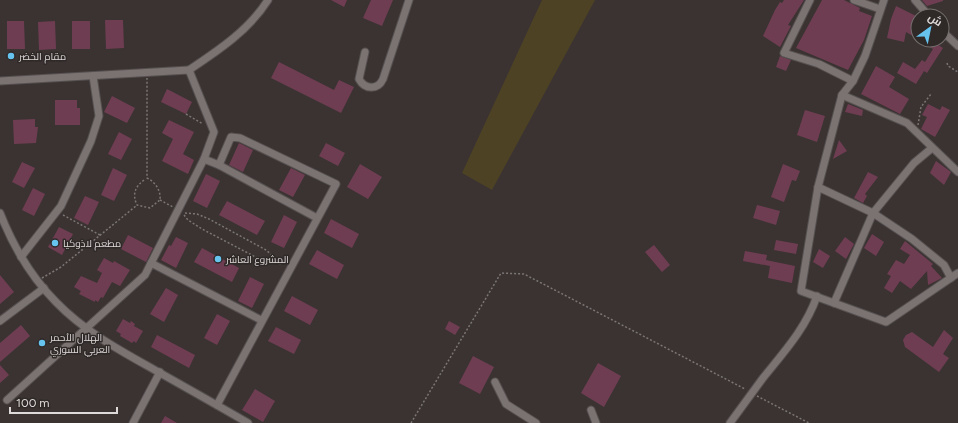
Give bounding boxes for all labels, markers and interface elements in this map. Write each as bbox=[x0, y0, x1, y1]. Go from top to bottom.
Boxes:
north arrow bbox=[910, 8, 950, 48]
text: ش bbox=[926, 11, 945, 29]
place label: مقام الخضر bbox=[18, 50, 66, 64]
marker: مقام الخضر bbox=[6, 51, 16, 61]
place label: مطعم لاذوكيا bbox=[63, 237, 121, 251]
marker: مطعم لاذوكيا bbox=[50, 238, 60, 248]
place label: المشروع العاشر bbox=[225, 253, 289, 266]
marker: المشروع العاشر bbox=[213, 254, 223, 264]
place label: الهلال الأحمر العربي السوري bbox=[49, 331, 110, 357]
marker: الهلال الأحمر العربي السوري bbox=[37, 338, 47, 348]
scale bar bbox=[10, 389, 117, 415]
text: 100 m bbox=[16, 396, 50, 410]

